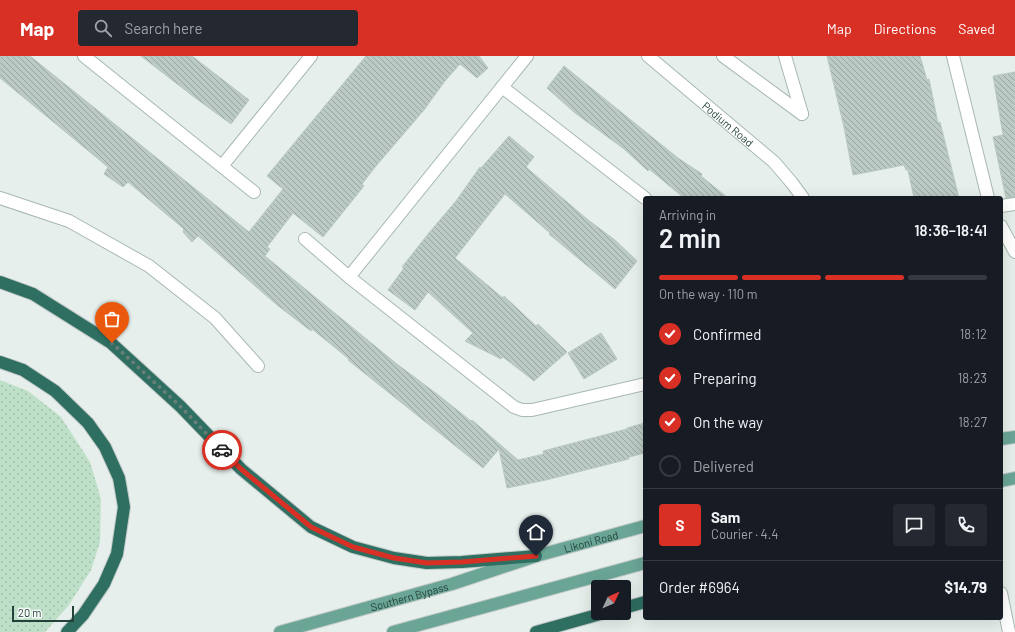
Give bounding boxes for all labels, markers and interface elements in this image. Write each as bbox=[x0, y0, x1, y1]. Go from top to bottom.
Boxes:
search box bbox=[78, 10, 358, 46]
text: Map bbox=[20, 17, 54, 40]
icon: search bbox=[92, 17, 114, 39]
text: Search here bbox=[124, 19, 202, 37]
text: Map bbox=[827, 20, 852, 37]
text: Directions bbox=[874, 20, 936, 37]
text: Saved bbox=[958, 20, 995, 37]
street label: Podium Road bbox=[700, 98, 757, 149]
text: Arriving in bbox=[659, 207, 716, 223]
text: 18:36–18:41 bbox=[914, 221, 987, 239]
text: 2 min bbox=[659, 222, 721, 253]
text: On the way · 110 m bbox=[659, 286, 757, 302]
pin bbox=[95, 302, 129, 343]
icon: bag bbox=[101, 308, 123, 330]
icon: check bbox=[659, 323, 681, 345]
text: Confirmed bbox=[693, 325, 761, 343]
text: 18:12 bbox=[960, 326, 987, 342]
icon: check bbox=[659, 367, 681, 389]
text: Preparing bbox=[693, 369, 757, 387]
text: 18:23 bbox=[958, 370, 987, 386]
icon: check bbox=[659, 411, 681, 433]
text: On the way bbox=[693, 413, 763, 431]
text: 18:27 bbox=[958, 414, 987, 430]
courier bbox=[202, 430, 242, 470]
icon: car bbox=[211, 439, 233, 461]
text: Delivered bbox=[693, 457, 754, 475]
button: chat bbox=[893, 504, 935, 546]
button: phone bbox=[945, 504, 987, 546]
text: Sam bbox=[711, 508, 740, 526]
pin bbox=[519, 515, 553, 556]
text: S bbox=[676, 516, 684, 534]
icon: home bbox=[525, 521, 547, 543]
text: Courier · 4.4 bbox=[711, 526, 779, 542]
street label: Likoni Road bbox=[562, 527, 619, 555]
text: Order #6964 bbox=[659, 578, 740, 596]
text: $14.79 bbox=[945, 578, 987, 596]
street label: Southern Bypass bbox=[369, 579, 449, 613]
north arrow bbox=[591, 580, 631, 620]
map controls bbox=[591, 580, 631, 620]
scale bar bbox=[12, 604, 74, 623]
text: 20 m bbox=[18, 606, 41, 619]

